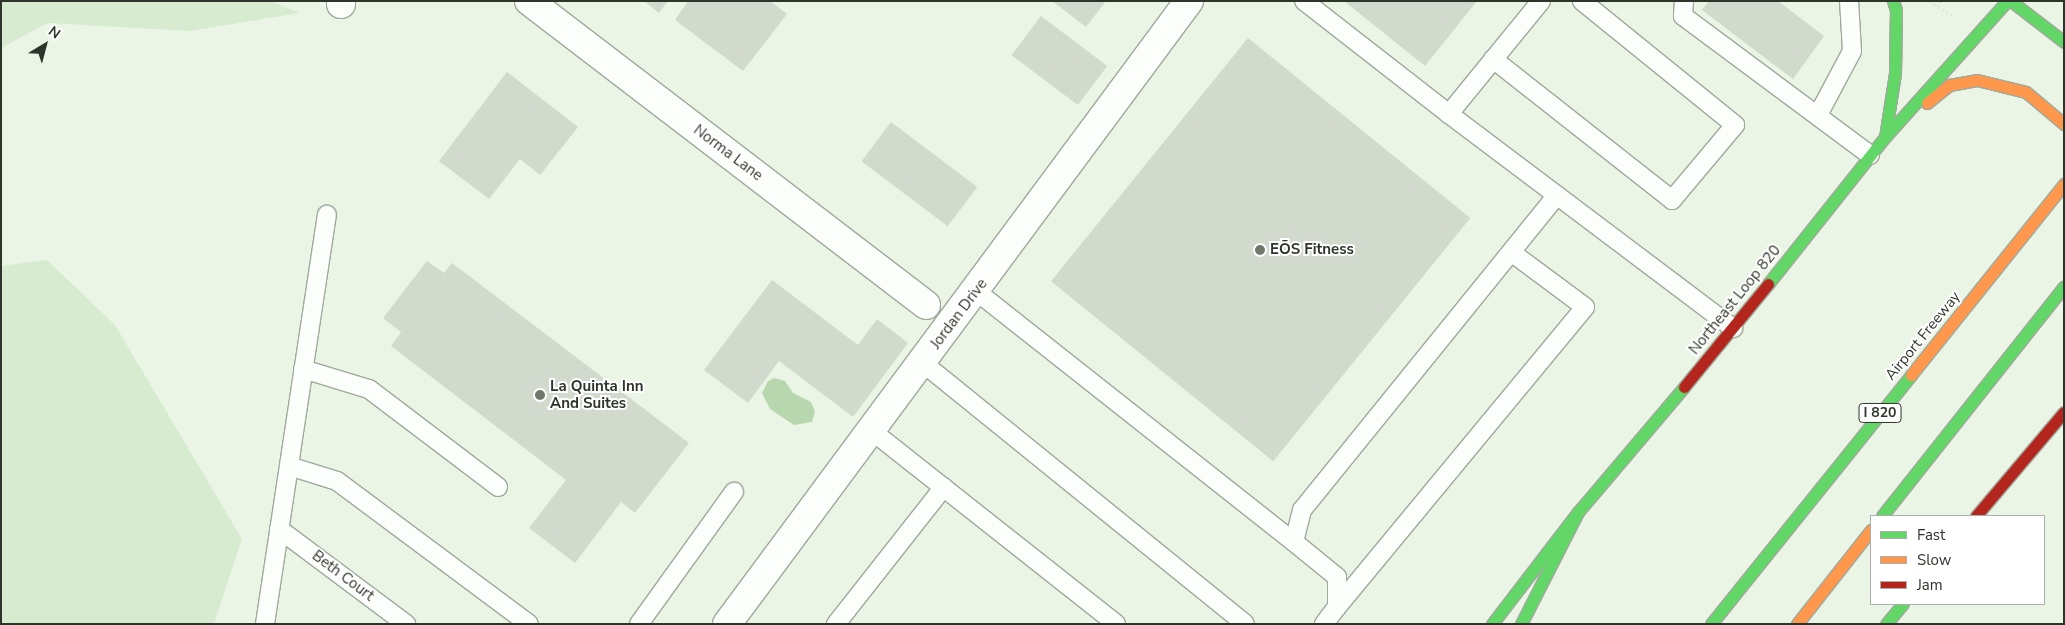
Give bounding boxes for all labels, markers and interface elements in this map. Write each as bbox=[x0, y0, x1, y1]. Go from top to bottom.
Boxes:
north arrow bbox=[20, 20, 70, 70]
text: N bbox=[44, 22, 64, 43]
street label: Norma Lane bbox=[690, 121, 766, 185]
place label: EŌS Fitness bbox=[1270, 241, 1354, 259]
street label: Northeast Loop 820 bbox=[1685, 242, 1785, 358]
marker: EŌS Fitness bbox=[1254, 244, 1266, 256]
street label: Jordan Drive bbox=[927, 275, 991, 353]
street label: Airport Freeway bbox=[1882, 288, 1964, 384]
place label: La Quinta Inn And Suites bbox=[550, 377, 644, 412]
marker: La Quinta Inn And Suites bbox=[534, 389, 546, 401]
road number: I 820 bbox=[1858, 402, 1902, 424]
legend bbox=[1870, 515, 2045, 605]
text: Fast bbox=[1917, 525, 1945, 545]
street label: Beth Court bbox=[308, 547, 378, 605]
text: Slow bbox=[1917, 550, 1951, 570]
text: Jam bbox=[1917, 575, 1943, 595]

